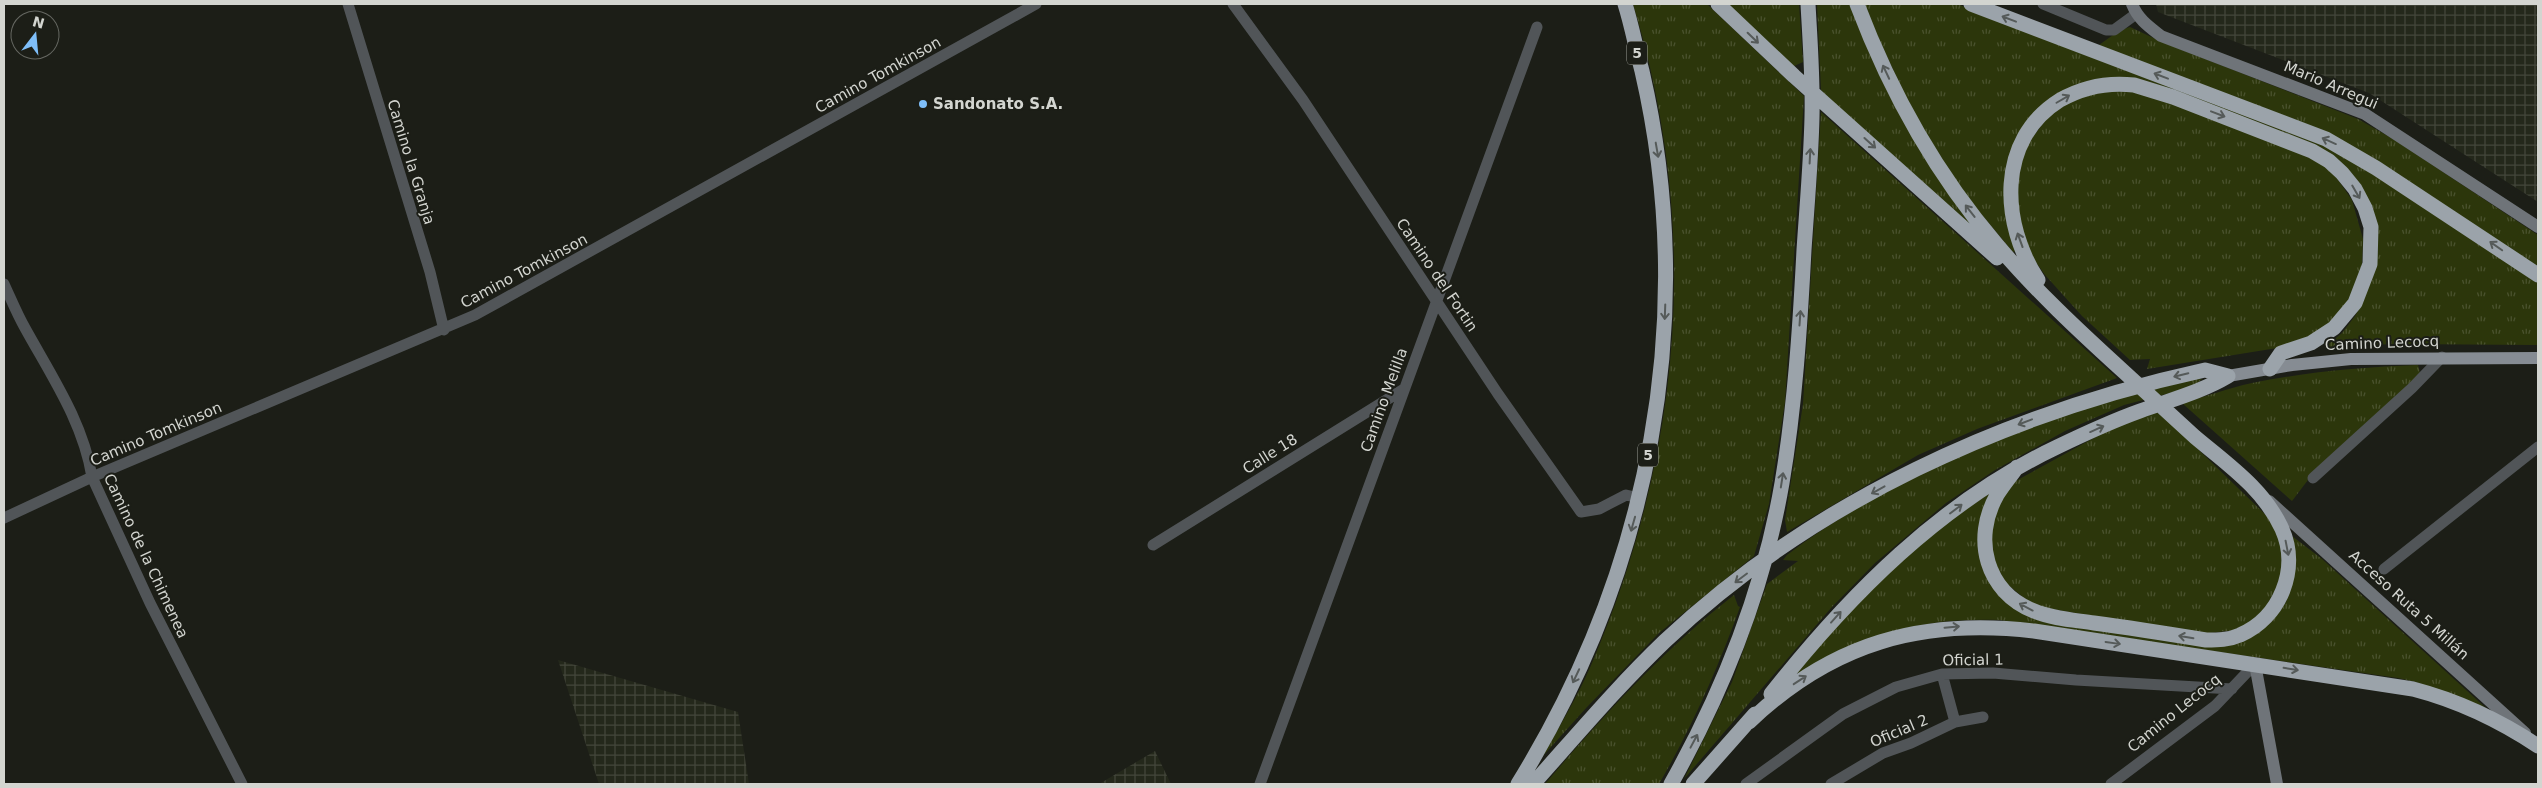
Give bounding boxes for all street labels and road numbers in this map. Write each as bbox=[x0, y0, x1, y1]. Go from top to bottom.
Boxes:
street label: Camino Tomkinson bbox=[812, 33, 944, 117]
road number: 5 bbox=[1627, 42, 1647, 64]
street label: Mario Arregui bbox=[2281, 57, 2381, 113]
street label: Camino la Granja bbox=[383, 97, 439, 227]
street label: Camino del Fortin bbox=[1392, 215, 1482, 335]
street label: Camino Tomkinson bbox=[457, 230, 591, 312]
street label: Camino Lecocq bbox=[2325, 332, 2439, 354]
street label: Camino Melilla bbox=[1357, 345, 1411, 455]
street label: Camino Tomkinson bbox=[88, 398, 224, 470]
street label: Calle 18 bbox=[1239, 430, 1301, 478]
road number: 5 bbox=[1638, 444, 1658, 466]
street label: Camino de la Chimenea bbox=[100, 471, 192, 641]
street label: Acceso Ruta 5 Millán bbox=[2345, 546, 2473, 664]
street label: Oficial 1 bbox=[1942, 650, 2004, 670]
street label: Camino Lecocq bbox=[2124, 670, 2224, 756]
street label: Oficial 2 bbox=[1867, 711, 1931, 751]

